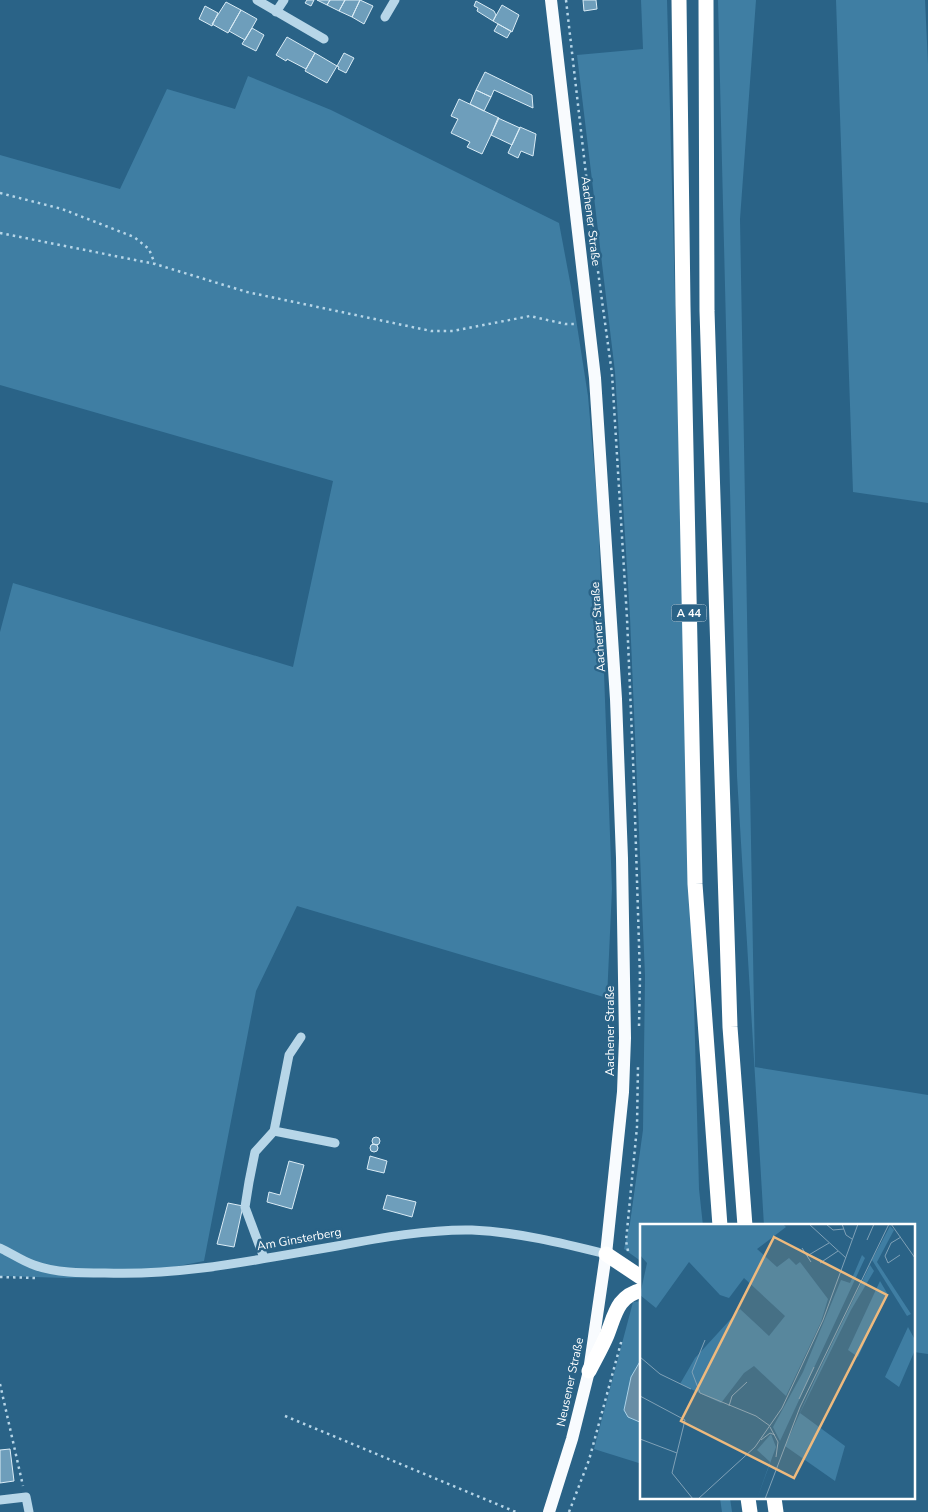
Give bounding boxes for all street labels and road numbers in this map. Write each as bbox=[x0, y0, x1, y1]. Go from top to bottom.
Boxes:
street label: Aachener Straße bbox=[578, 175, 604, 267]
street label: Aachener Straße bbox=[587, 581, 609, 673]
road number: A 44 bbox=[672, 604, 706, 622]
street label: Aachener Straße bbox=[602, 986, 618, 1076]
street label: Am Ginsterberg bbox=[255, 1224, 343, 1254]
street label: Neusener Straße bbox=[553, 1336, 587, 1428]

